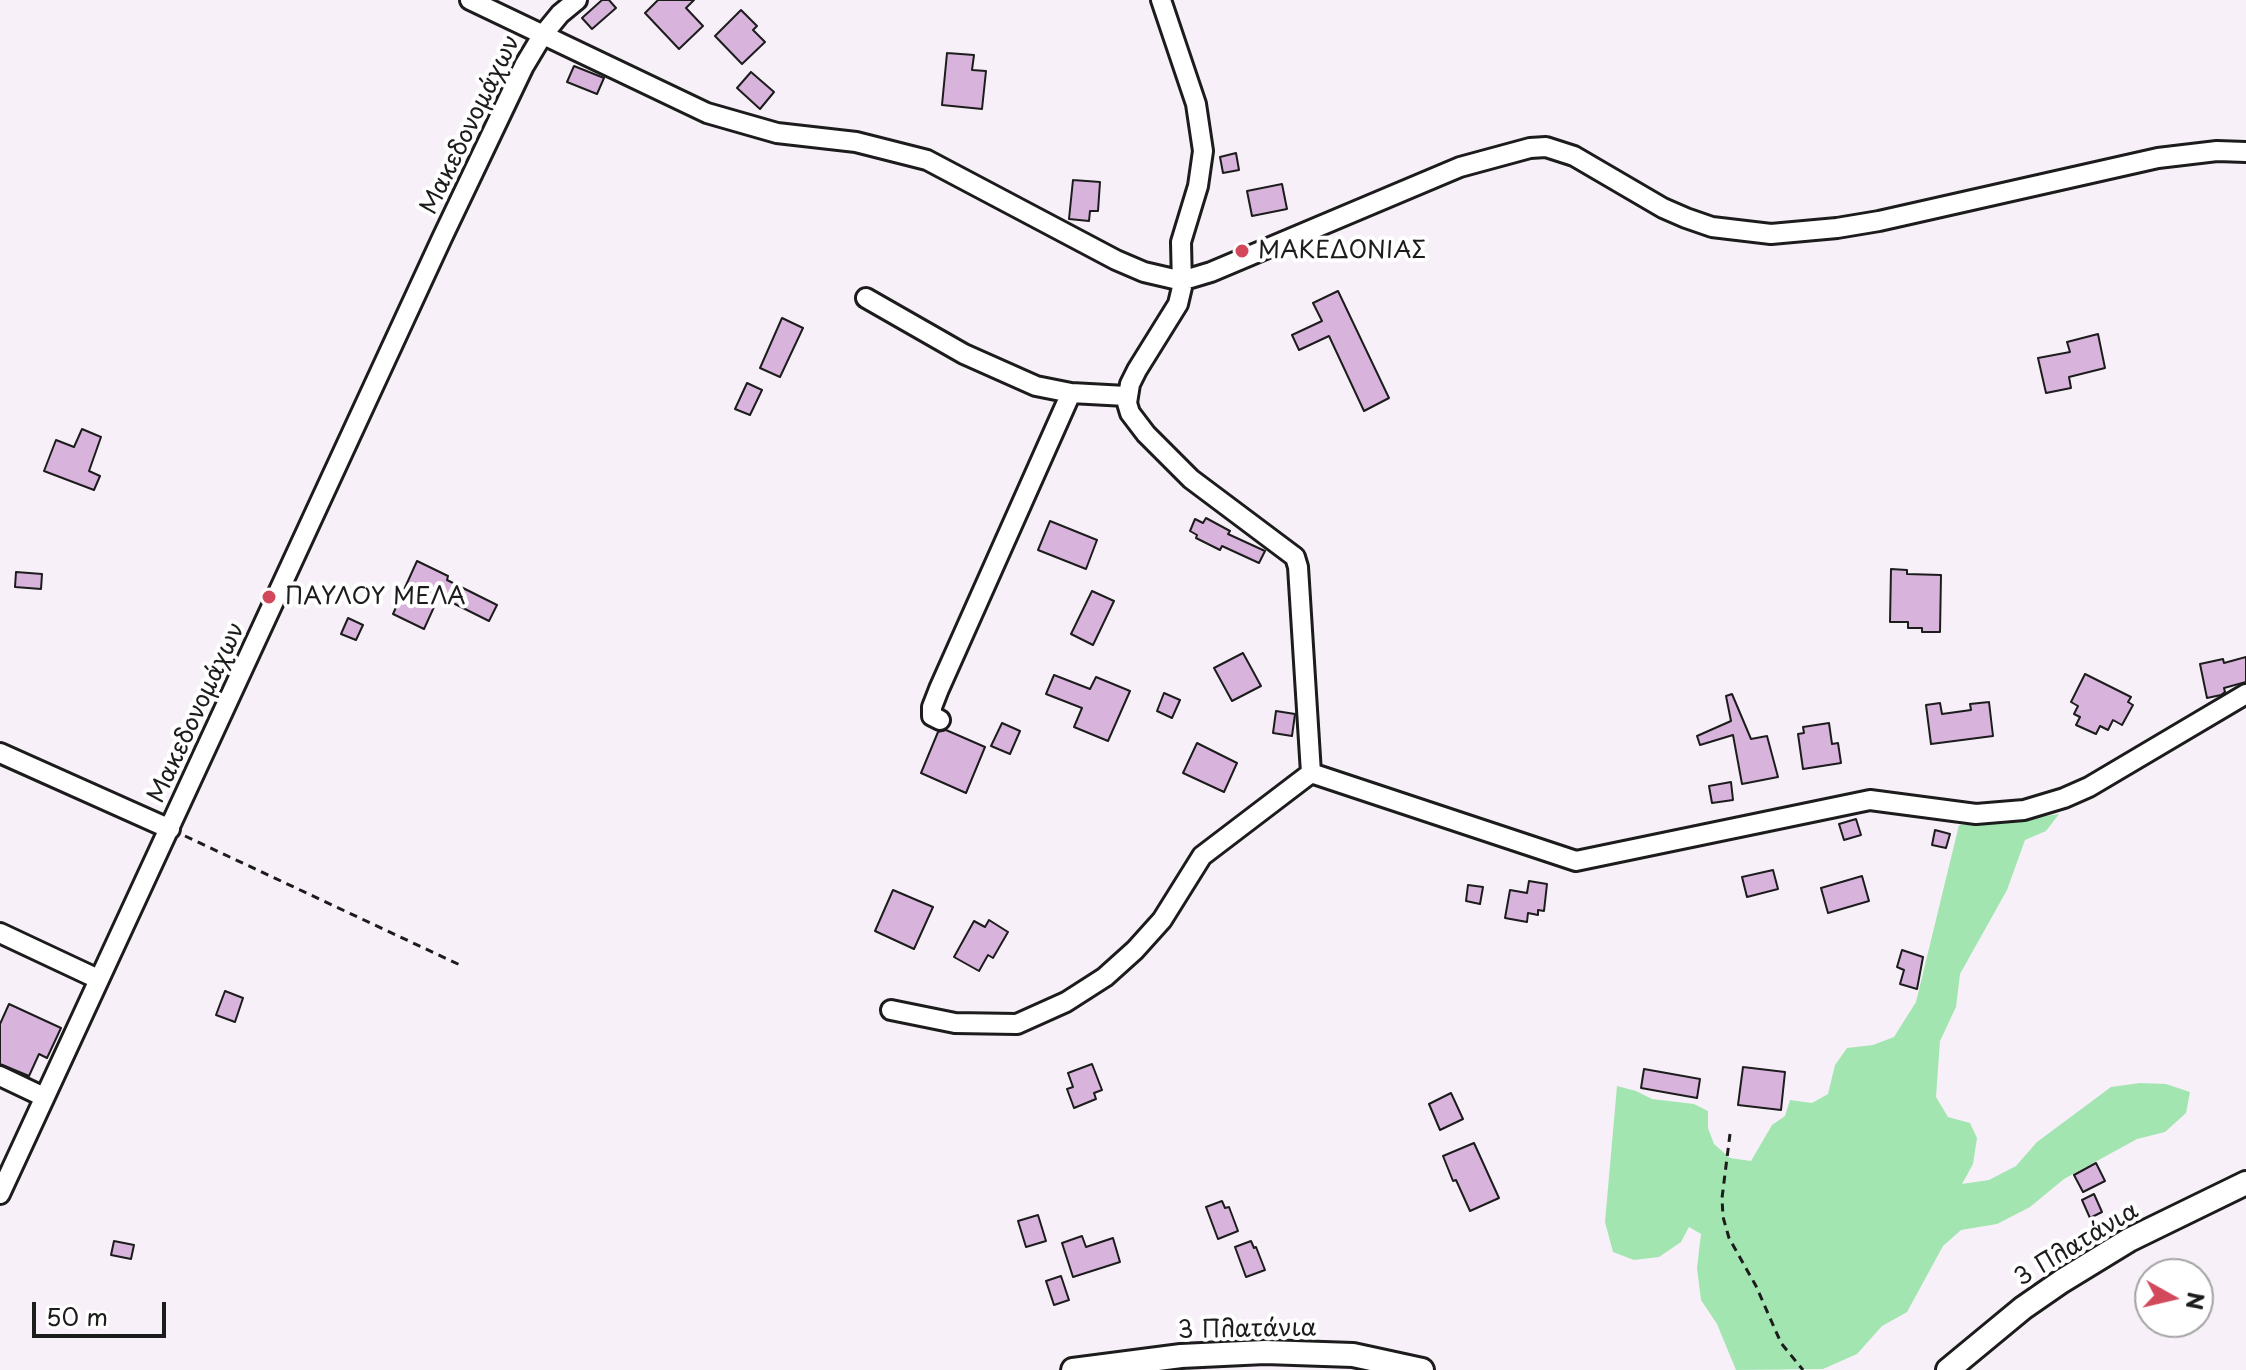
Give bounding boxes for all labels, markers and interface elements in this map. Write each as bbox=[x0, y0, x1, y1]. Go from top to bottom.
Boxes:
street label: Μακεδονομάχων bbox=[415, 31, 527, 219]
place label: ΜΑΚΕΔΟΝΙΑΣ bbox=[1258, 237, 1426, 265]
marker: ΜΑΚΕΔΟΝΙΑΣ bbox=[1233, 242, 1251, 260]
place label: ΠΑΥΛΟΥ ΜΕΛΑ bbox=[285, 583, 466, 611]
marker: ΠΑΥΛΟΥ ΜΕΛΑ bbox=[260, 588, 278, 606]
street label: Μακεδονομάχων bbox=[143, 618, 251, 808]
street label: 3 Πλατάνια bbox=[2010, 1197, 2144, 1293]
north arrow bbox=[2134, 1258, 2214, 1338]
scale bar bbox=[36, 1286, 170, 1336]
text: N bbox=[2179, 1290, 2214, 1312]
text: 50 m bbox=[46, 1298, 108, 1334]
street label: 3 Πλατάνια bbox=[1177, 1314, 1317, 1346]

